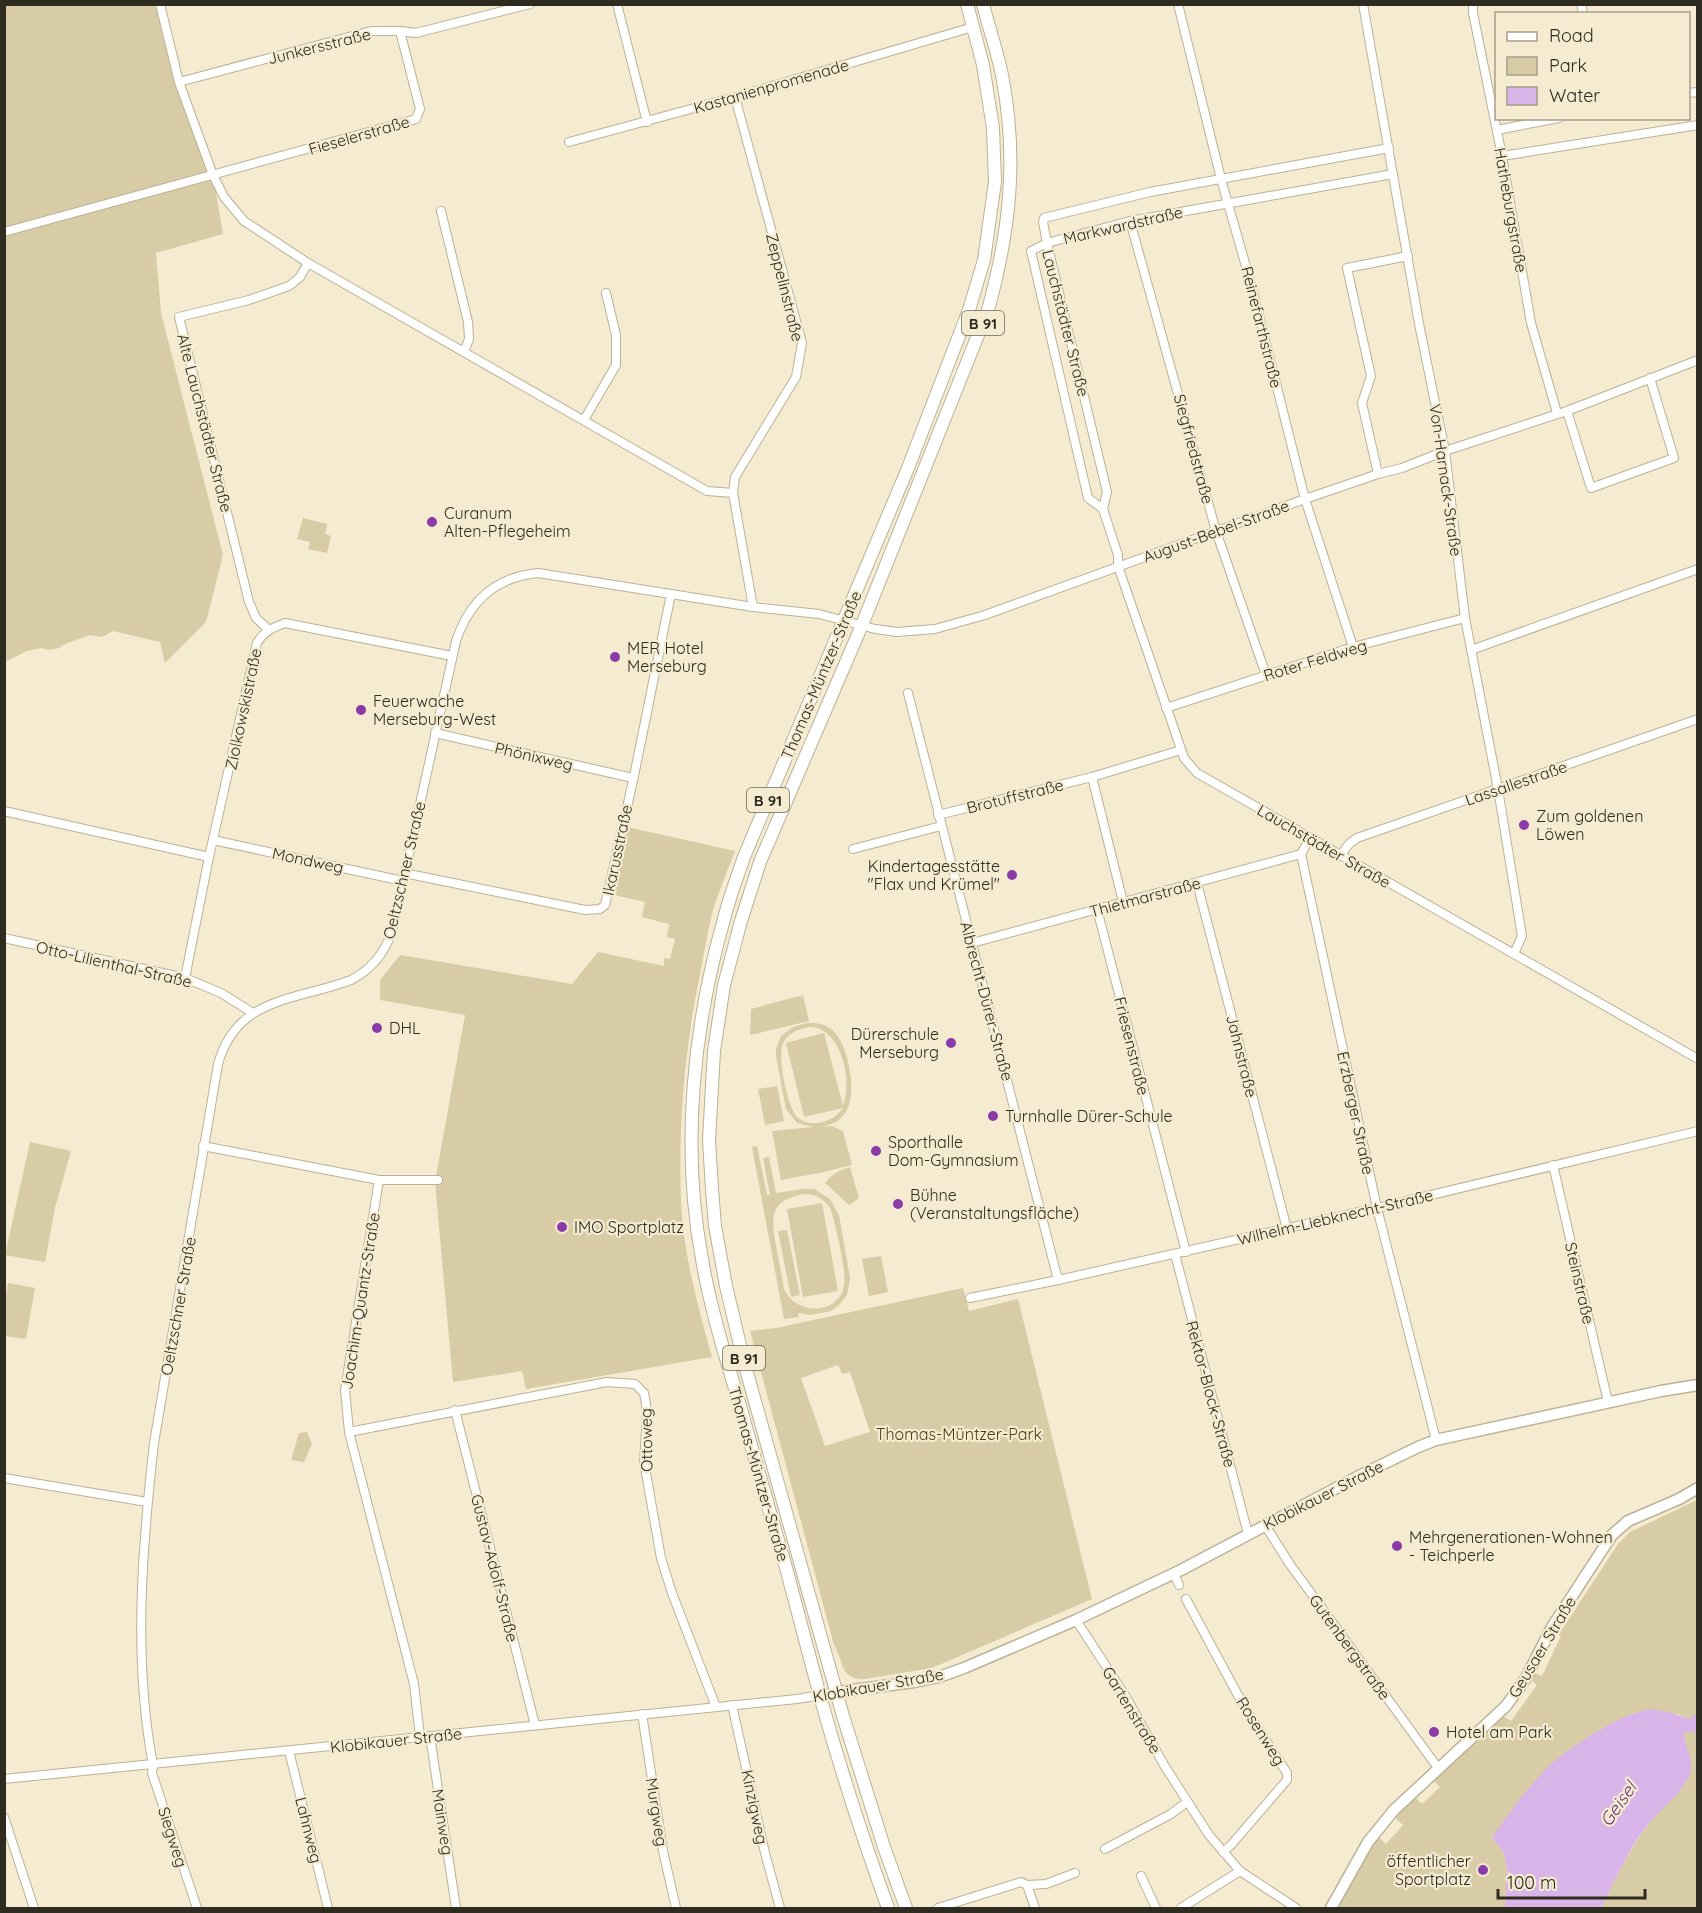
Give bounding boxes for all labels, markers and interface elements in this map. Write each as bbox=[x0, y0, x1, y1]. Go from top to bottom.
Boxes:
legend bbox=[1495, 12, 1690, 120]
street label: Junkersstraße bbox=[265, 24, 373, 68]
text: Road bbox=[1549, 24, 1594, 47]
street label: Kastanienpromenade bbox=[691, 54, 851, 118]
text: Park bbox=[1549, 54, 1587, 77]
text: Water bbox=[1549, 84, 1600, 107]
street label: Fieselerstraße bbox=[306, 111, 412, 159]
street label: Hatheburgstraße bbox=[1490, 146, 1532, 274]
street label: Markwardstraße bbox=[1061, 202, 1185, 248]
street label: Zeppelinstraße bbox=[762, 231, 808, 343]
street label: Lauchstädter Straße bbox=[1038, 248, 1094, 398]
street label: Reinefarthstraße bbox=[1237, 264, 1287, 390]
road number: B 91 bbox=[962, 311, 1004, 335]
street label: Alte Lauchstädter Straße bbox=[173, 332, 237, 514]
street label: Siegfriedstraße bbox=[1170, 392, 1218, 506]
street label: Von-Harnack-Straße bbox=[1425, 403, 1467, 557]
street label: August-Bebel-Straße bbox=[1140, 495, 1292, 567]
place label: Curanum Alten-Pflegeheim bbox=[444, 503, 571, 541]
marker: Curanum Alten-Pflegeheim bbox=[425, 515, 439, 529]
street label: Thomas-Müntzer-Straße bbox=[776, 588, 866, 762]
street label: Roter Feldweg bbox=[1261, 635, 1369, 685]
place label: MER Hotel Merseburg bbox=[627, 638, 707, 676]
street label: Ziolkowskistraße bbox=[220, 646, 266, 772]
marker: MER Hotel Merseburg bbox=[608, 650, 622, 664]
place label: Feuerwache Merseburg-West bbox=[373, 691, 496, 729]
marker: Feuerwache Merseburg-West bbox=[354, 703, 368, 717]
street label: Phönixweg bbox=[493, 737, 575, 775]
street label: Lassallestraße bbox=[1462, 756, 1570, 810]
street label: Brotuffstraße bbox=[964, 774, 1066, 818]
road number: B 91 bbox=[747, 788, 789, 812]
street label: Oeltzschner Straße bbox=[378, 799, 430, 941]
street label: Lauchstädter Straße bbox=[1254, 800, 1394, 892]
street label: Ikarusstraße bbox=[598, 803, 636, 897]
place label: Zum goldenen Löwen bbox=[1536, 806, 1643, 844]
marker: Zum goldenen Löwen bbox=[1517, 818, 1531, 832]
street label: Mondweg bbox=[270, 843, 346, 877]
place label: Kindertagesstätte "Flax und Krümel" bbox=[868, 856, 1000, 894]
marker: Kindertagesstätte "Flax und Krümel" bbox=[1005, 868, 1019, 882]
street label: Thietmarstraße bbox=[1087, 873, 1203, 921]
street label: Albrecht-Dürer-Straße bbox=[956, 919, 1018, 1083]
street label: Otto-Lilienthal-Straße bbox=[34, 936, 194, 992]
street label: Friesenstraße bbox=[1110, 995, 1154, 1097]
street label: Jahnstraße bbox=[1222, 1013, 1262, 1099]
place label: DHL bbox=[389, 1018, 421, 1038]
marker: DHL bbox=[370, 1021, 384, 1035]
place label: Dürerschule Merseburg bbox=[851, 1024, 939, 1062]
marker: Dürerschule Merseburg bbox=[944, 1036, 958, 1050]
street label: Erzberger Straße bbox=[1333, 1049, 1379, 1177]
place label: Turnhalle Dürer-Schule bbox=[1005, 1106, 1173, 1126]
marker: Turnhalle Dürer-Schule bbox=[986, 1109, 1000, 1123]
place label: Sporthalle Dom-Gymnasium bbox=[888, 1132, 1019, 1170]
marker: Sporthalle Dom-Gymnasium bbox=[869, 1144, 883, 1158]
place label: Bühne (Veranstaltungsfläche) bbox=[910, 1185, 1079, 1223]
street label: Wilhelm-Liebknecht-Straße bbox=[1235, 1185, 1435, 1249]
marker: Bühne (Veranstaltungsfläche) bbox=[891, 1197, 905, 1211]
street label: Joachim-Quantz-Straße bbox=[336, 1211, 384, 1391]
place label: IMO Sportplatz bbox=[574, 1217, 684, 1237]
marker: IMO Sportplatz bbox=[555, 1220, 569, 1234]
street label: Oeltzschner Straße bbox=[156, 1235, 200, 1377]
street label: Steinstraße bbox=[1561, 1240, 1599, 1326]
street label: Rektor-Block-Straße bbox=[1182, 1318, 1240, 1470]
road number: B 91 bbox=[723, 1346, 765, 1370]
street label: Thomas-Müntzer-Straße bbox=[724, 1384, 794, 1564]
street label: Ottoweg bbox=[635, 1408, 657, 1472]
park label: Thomas-Müntzer-Park bbox=[876, 1424, 1042, 1444]
street label: Klobikauer Straße bbox=[1259, 1456, 1387, 1534]
street label: Gustav-Adolf-Straße bbox=[467, 1492, 523, 1644]
place label: Mehrgenerationen-Wohnen - Teichperle bbox=[1409, 1527, 1613, 1565]
marker: Mehrgenerationen-Wohnen - Teichperle bbox=[1390, 1539, 1404, 1553]
street label: Gutenbergstraße bbox=[1305, 1590, 1395, 1704]
street label: Geusaer Straße bbox=[1504, 1593, 1580, 1701]
street label: Gartenstraße bbox=[1098, 1663, 1166, 1757]
street label: Klobikauer Straße bbox=[811, 1664, 945, 1706]
street label: Rosenweg bbox=[1232, 1693, 1290, 1769]
place label: Hotel am Park bbox=[1446, 1722, 1552, 1742]
street label: Klobikauer Straße bbox=[329, 1723, 463, 1757]
marker: Hotel am Park bbox=[1427, 1725, 1441, 1739]
street label: Kinzigweg bbox=[737, 1768, 773, 1846]
street label: Murgweg bbox=[642, 1776, 672, 1848]
water label: Geisel bbox=[1594, 1776, 1643, 1831]
street label: Mainweg bbox=[428, 1788, 458, 1856]
street label: Lahnweg bbox=[291, 1795, 327, 1865]
street label: Siegweg bbox=[154, 1804, 192, 1870]
place label: öffentlicher Sportplatz bbox=[1386, 1851, 1471, 1889]
scale bar bbox=[1498, 1862, 1645, 1900]
marker: öffentlicher Sportplatz bbox=[1476, 1863, 1490, 1877]
text: 100 m bbox=[1507, 1871, 1556, 1894]

